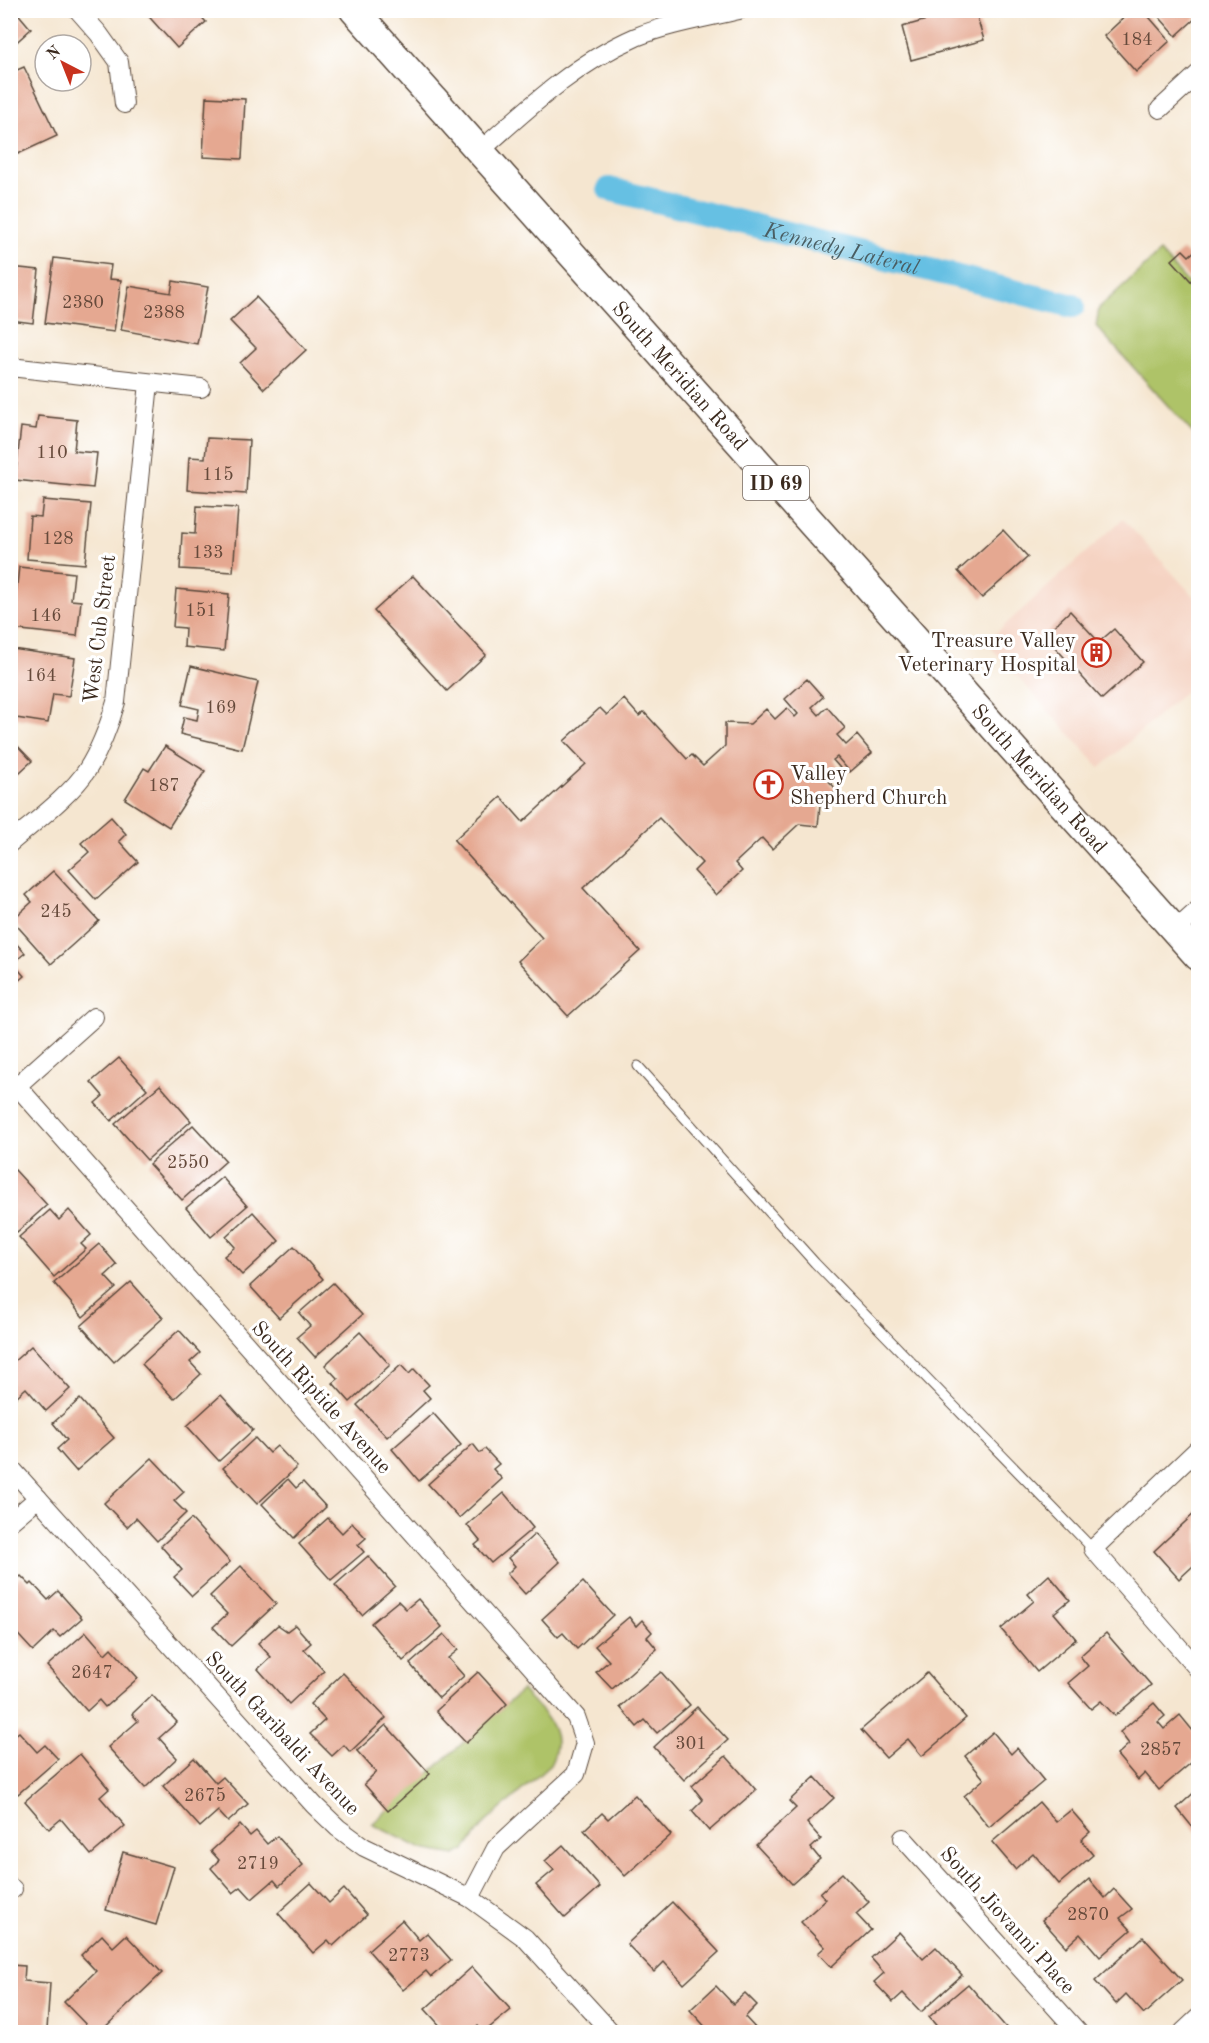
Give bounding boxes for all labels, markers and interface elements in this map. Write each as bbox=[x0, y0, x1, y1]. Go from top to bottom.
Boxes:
house number: 184 bbox=[1121, 31, 1153, 49]
north arrow bbox=[33, 33, 93, 93]
text: N bbox=[44, 43, 65, 63]
water label: Kennedy Lateral bbox=[760, 219, 922, 280]
house number: 2380 bbox=[62, 294, 104, 312]
street label: South Meridian Road bbox=[607, 298, 751, 455]
house number: 2388 bbox=[143, 304, 185, 322]
house number: 110 bbox=[36, 444, 68, 462]
house number: 115 bbox=[202, 466, 234, 484]
road number: ID 69 bbox=[743, 466, 809, 500]
house number: 128 bbox=[42, 530, 74, 548]
house number: 133 bbox=[192, 544, 224, 562]
street label: West Cub Street bbox=[81, 553, 120, 705]
house number: 151 bbox=[185, 602, 217, 620]
house number: 146 bbox=[30, 607, 62, 625]
place label: Treasure Valley Veterinary Hospital bbox=[898, 631, 1076, 676]
building icon: Treasure Valley Veterinary Hospital bbox=[1081, 636, 1113, 668]
house number: 164 bbox=[25, 667, 57, 685]
house number: 169 bbox=[205, 699, 237, 717]
street label: South Meridian Road bbox=[967, 701, 1110, 858]
place label: Valley Shepherd Church bbox=[790, 764, 947, 809]
church icon: Valley Shepherd Church bbox=[753, 769, 785, 801]
house number: 187 bbox=[148, 777, 180, 795]
house number: 245 bbox=[40, 903, 72, 921]
house number: 2550 bbox=[167, 1154, 209, 1172]
street label: South Riptide Avenue bbox=[247, 1318, 395, 1478]
street label: South Garibaldi Avenue bbox=[201, 1648, 363, 1820]
house number: 2647 bbox=[71, 1664, 113, 1682]
house number: 301 bbox=[675, 1735, 707, 1753]
house number: 2857 bbox=[1140, 1741, 1182, 1759]
house number: 2675 bbox=[184, 1787, 226, 1805]
street label: South Jiovanni Place bbox=[935, 1843, 1078, 1999]
house number: 2719 bbox=[237, 1855, 279, 1873]
house number: 2870 bbox=[1067, 1906, 1109, 1924]
house number: 2773 bbox=[388, 1947, 430, 1965]

